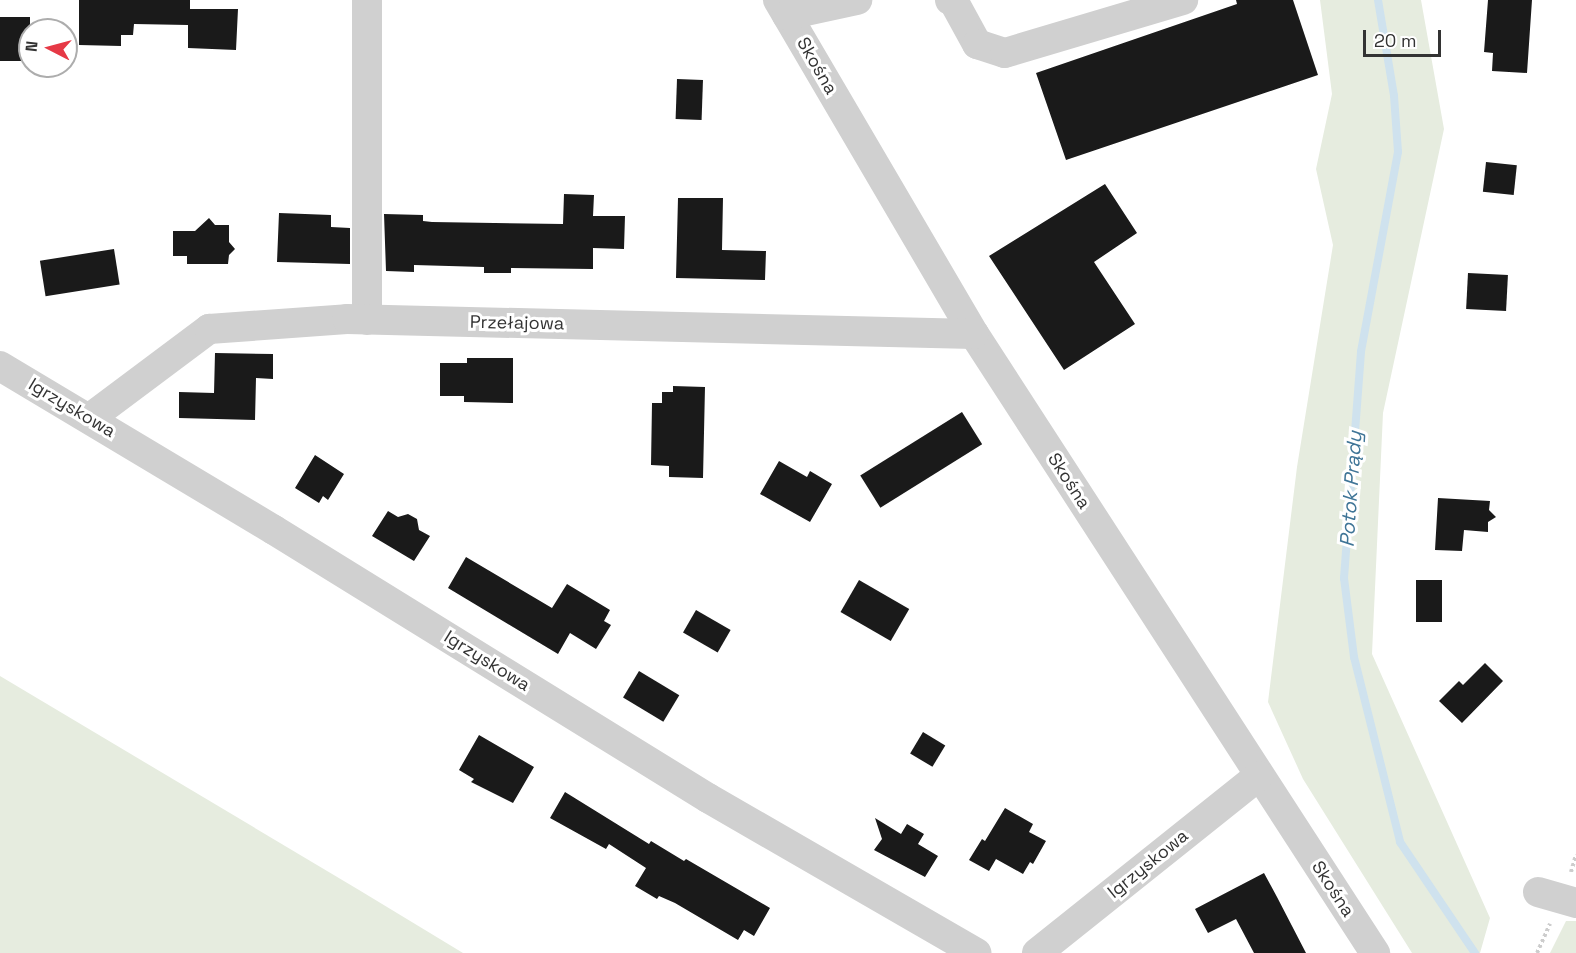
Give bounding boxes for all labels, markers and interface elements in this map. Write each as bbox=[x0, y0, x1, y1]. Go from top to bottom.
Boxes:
north arrow bbox=[18, 18, 78, 78]
scale bar bbox=[1366, 18, 1444, 56]
text: 20 m bbox=[1374, 29, 1417, 52]
street label: Skośna bbox=[792, 34, 842, 98]
text: N bbox=[21, 40, 43, 53]
street label: Przełajowa bbox=[470, 311, 564, 335]
street label: Igrzyskowa bbox=[25, 374, 119, 442]
water label: Potok Prądy bbox=[1335, 430, 1367, 548]
street label: Skośna bbox=[1043, 449, 1095, 513]
street label: Igrzyskowa bbox=[440, 626, 534, 696]
street label: Igrzyskowa bbox=[1103, 825, 1193, 903]
street label: Skośna bbox=[1307, 857, 1359, 921]

